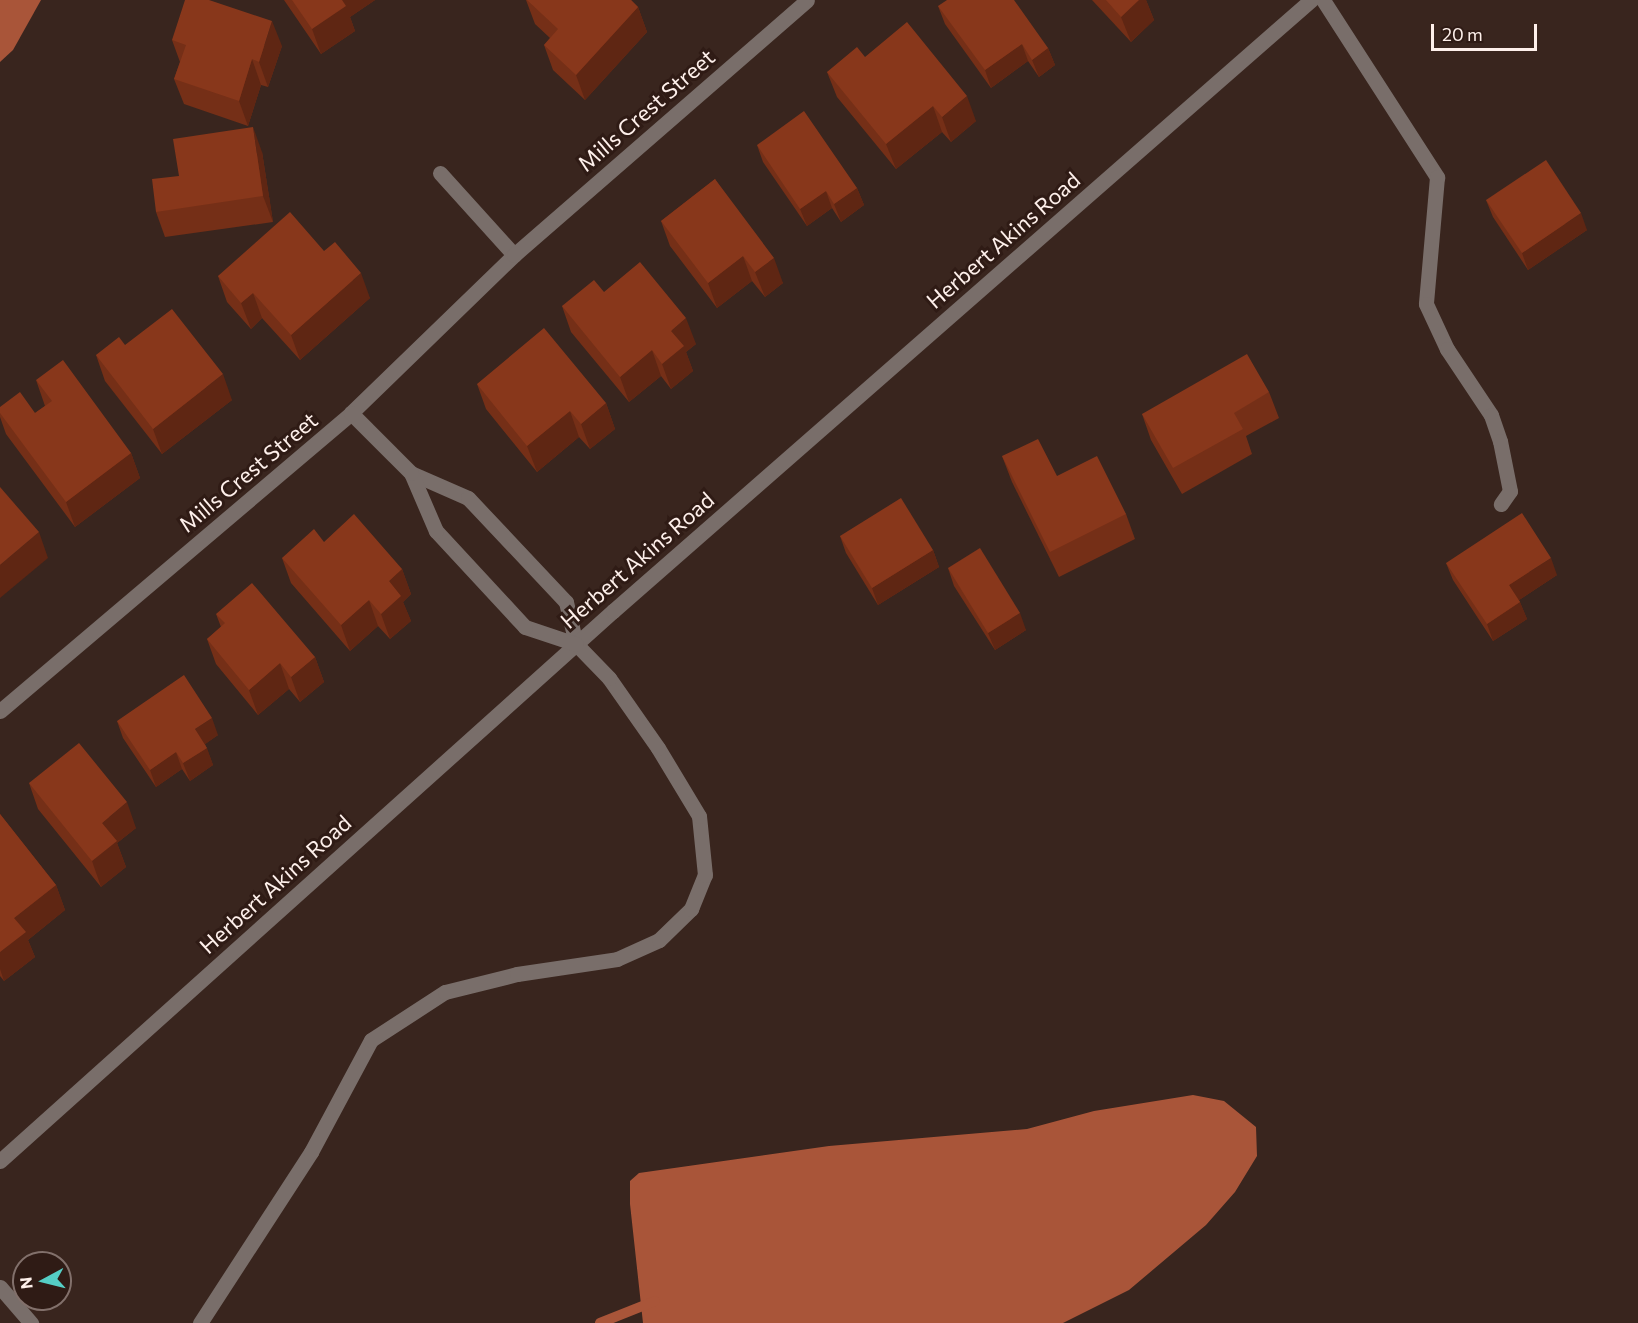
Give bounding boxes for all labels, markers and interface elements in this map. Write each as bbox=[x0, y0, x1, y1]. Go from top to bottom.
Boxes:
scale bar bbox=[1434, 12, 1540, 50]
text: 20 m bbox=[1442, 23, 1483, 45]
street label: Mills Crest Street bbox=[572, 43, 720, 177]
street label: Herbert Akins Road bbox=[921, 166, 1085, 314]
street label: Mills Crest Street bbox=[173, 406, 323, 538]
street label: Herbert Akins Road bbox=[555, 486, 719, 634]
street label: Herbert Akins Road bbox=[194, 809, 356, 959]
north arrow bbox=[12, 1251, 72, 1311]
text: N bbox=[15, 1276, 36, 1290]

